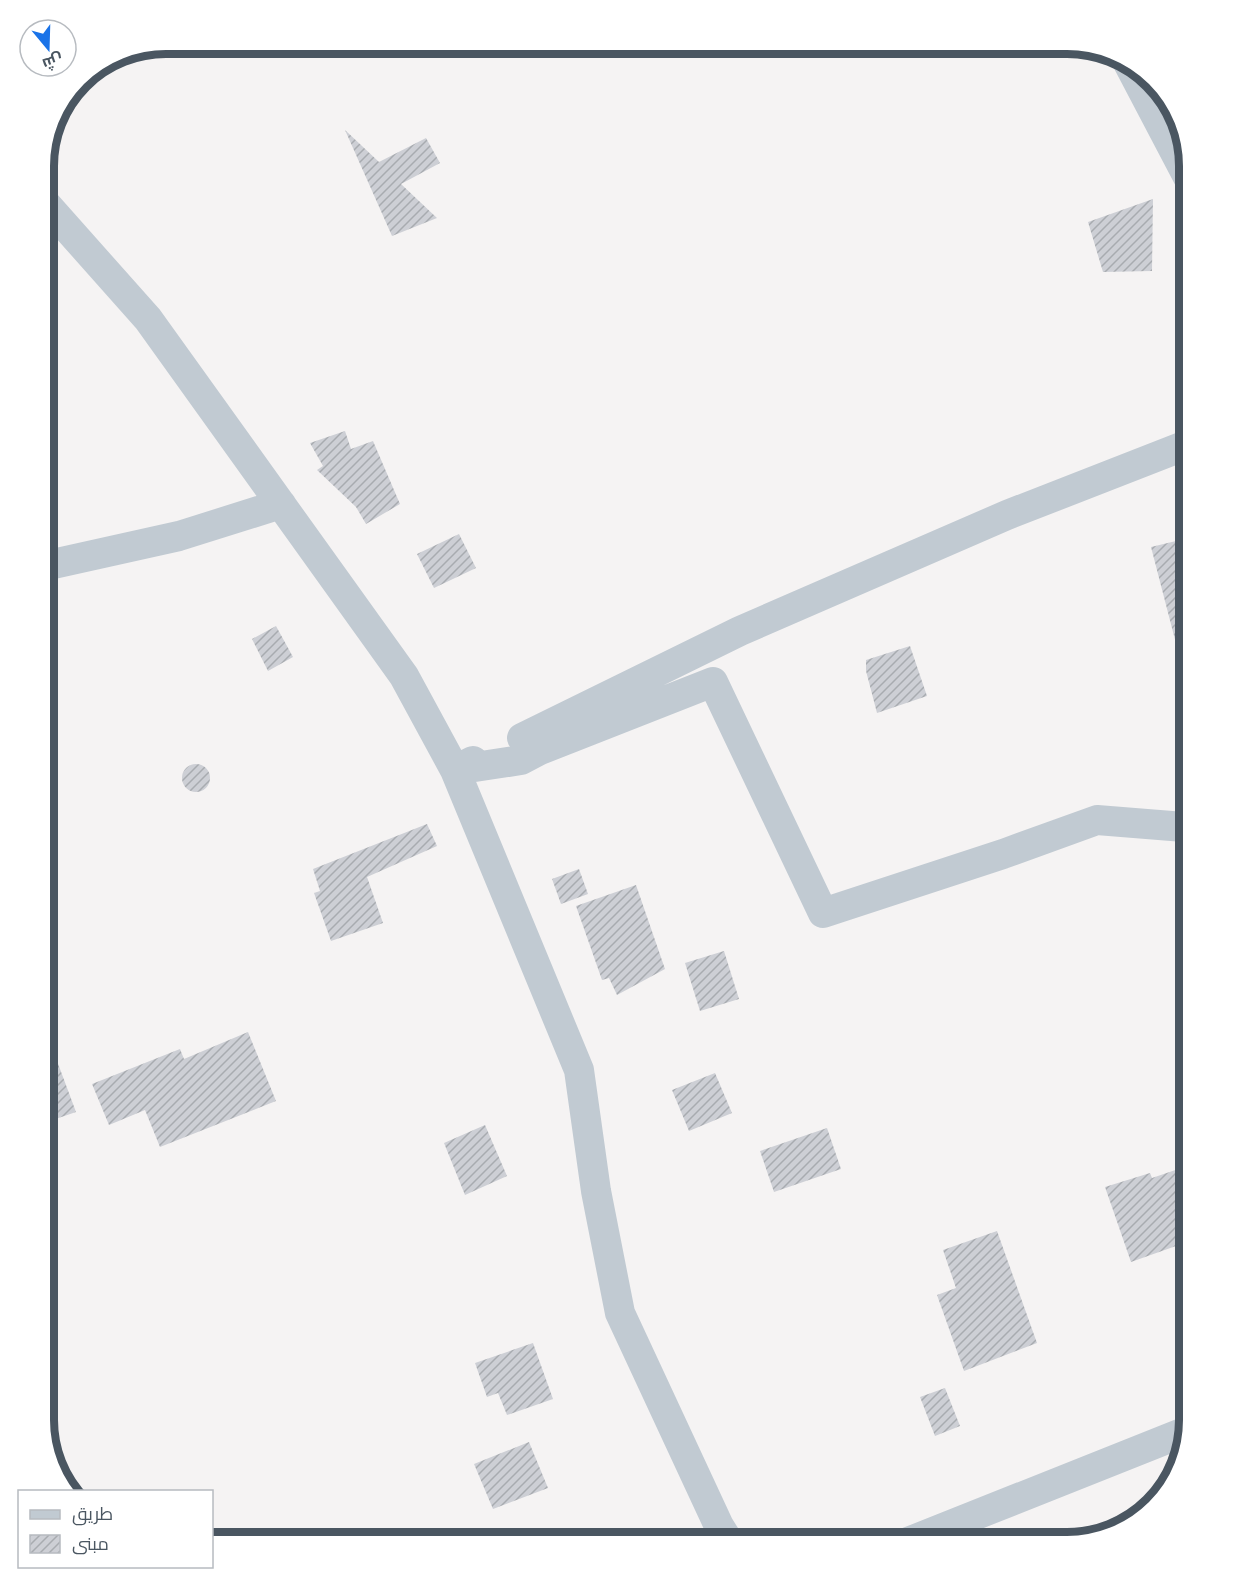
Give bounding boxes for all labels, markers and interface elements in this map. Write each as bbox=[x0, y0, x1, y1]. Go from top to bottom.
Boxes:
north arrow bbox=[18, 18, 78, 78]
text: ش bbox=[40, 49, 66, 75]
legend bbox=[18, 1490, 213, 1568]
text: طريق bbox=[72, 1502, 113, 1526]
text: مبنى bbox=[72, 1532, 109, 1555]

